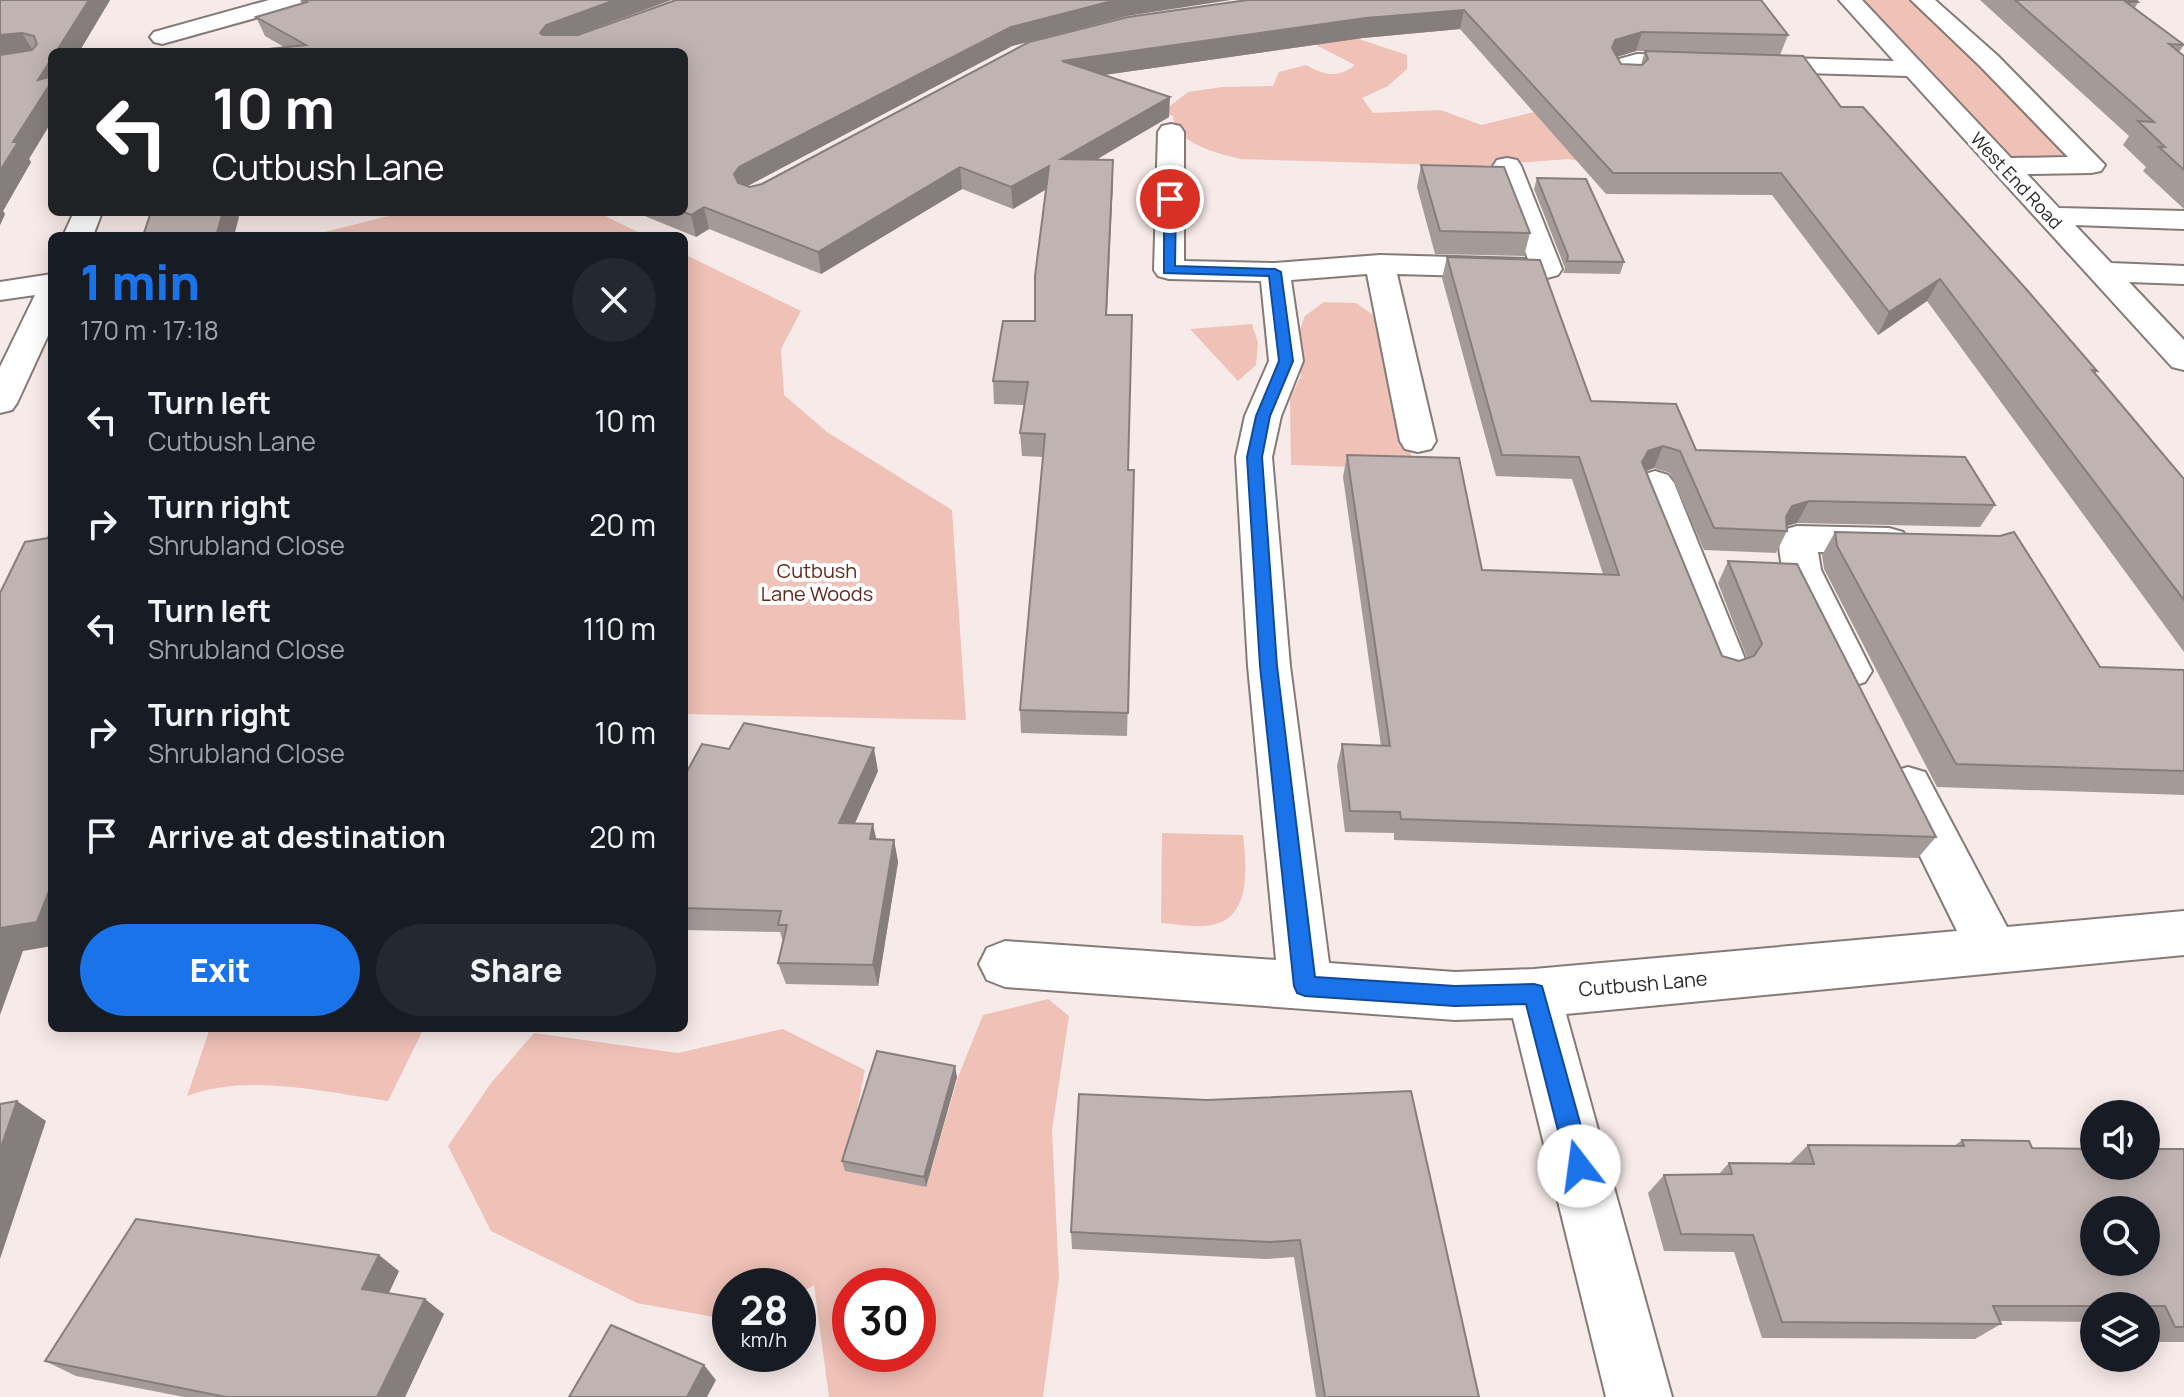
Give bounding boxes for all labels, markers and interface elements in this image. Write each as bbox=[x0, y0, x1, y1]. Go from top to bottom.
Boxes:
text: 10 m bbox=[212, 69, 335, 146]
icon: left bbox=[80, 80, 184, 184]
street label: West End Road bbox=[1966, 127, 2068, 234]
text: Cutbush Lane bbox=[212, 142, 444, 191]
pin bbox=[1136, 165, 1204, 233]
icon: arrive bbox=[1148, 177, 1192, 221]
text: 1 min bbox=[80, 249, 200, 314]
button: close bbox=[572, 258, 656, 342]
text: 170 m · 17:18 bbox=[80, 312, 219, 348]
text: Turn left bbox=[148, 382, 271, 423]
icon: left bbox=[80, 398, 124, 442]
text: 10 m bbox=[595, 400, 656, 441]
text: Cutbush Lane bbox=[148, 423, 316, 459]
text: Turn right bbox=[148, 486, 291, 527]
icon: right bbox=[80, 502, 124, 546]
text: 20 m bbox=[589, 504, 656, 545]
text: Shrubland Close bbox=[148, 527, 345, 563]
park label: Cutbush Lane Woods bbox=[761, 557, 873, 607]
text: Turn left bbox=[148, 590, 271, 631]
icon: left bbox=[80, 606, 124, 650]
text: 110 m bbox=[583, 608, 656, 649]
text: Shrubland Close bbox=[148, 631, 345, 667]
text: Turn right bbox=[148, 694, 291, 735]
icon: right bbox=[80, 710, 124, 754]
text: 10 m bbox=[595, 712, 656, 753]
text: Shrubland Close bbox=[148, 735, 345, 771]
icon: arrive bbox=[80, 814, 124, 858]
text: Arrive at destination bbox=[148, 816, 446, 857]
text: 20 m bbox=[589, 816, 656, 857]
button: Exit bbox=[80, 924, 360, 1016]
button: Share bbox=[376, 924, 656, 1016]
street label: Cutbush Lane bbox=[1577, 964, 1708, 1003]
map controls bbox=[2080, 1100, 2160, 1372]
button: sound bbox=[2080, 1100, 2160, 1180]
position arrow bbox=[1537, 1124, 1621, 1208]
button: search bbox=[2080, 1196, 2160, 1276]
speed limit sign: 30 bbox=[832, 1268, 936, 1372]
text: 28 bbox=[740, 1282, 788, 1337]
button: layers bbox=[2080, 1292, 2160, 1372]
text: km/h bbox=[741, 1326, 787, 1353]

